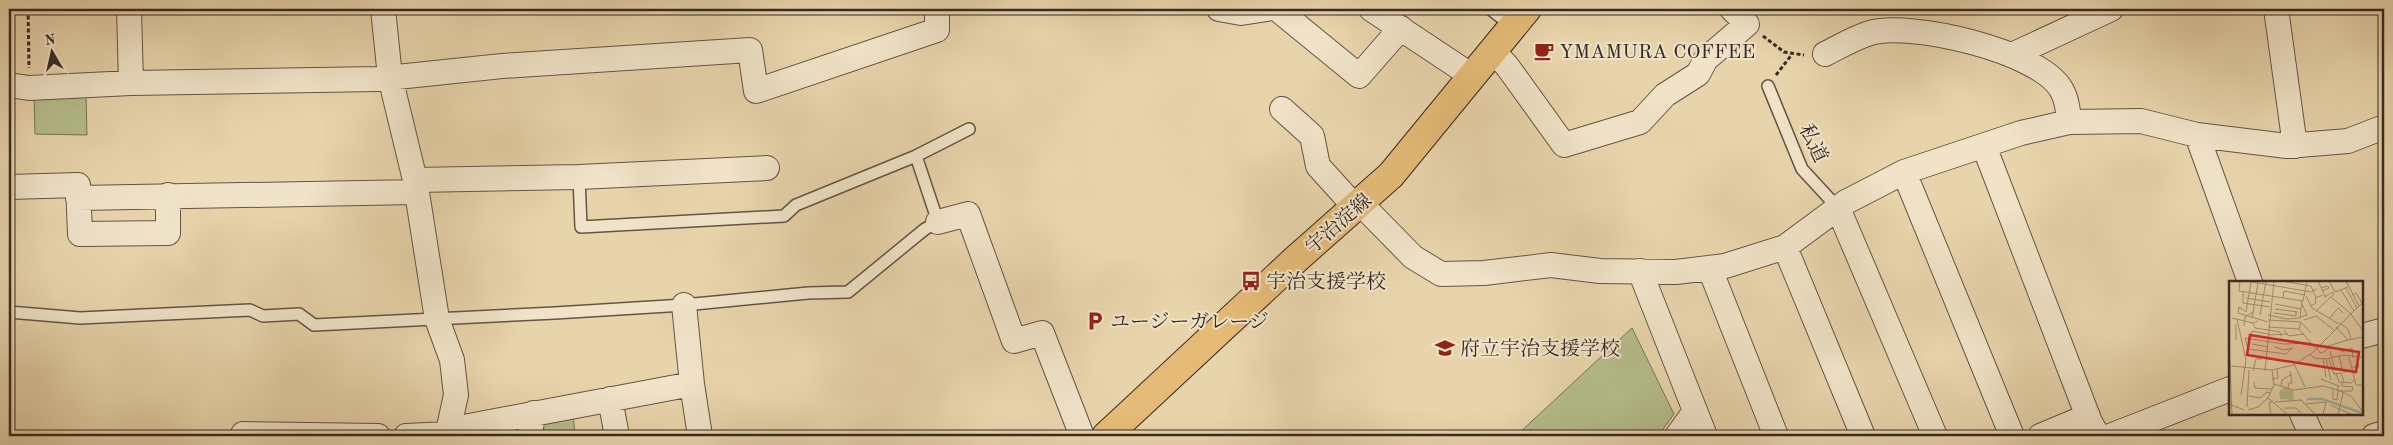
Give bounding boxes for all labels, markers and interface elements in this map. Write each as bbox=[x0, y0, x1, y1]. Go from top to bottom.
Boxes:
north arrow bbox=[28, 28, 78, 78]
text: N bbox=[44, 32, 57, 48]
cafe icon: YMAMURA COFFEE bbox=[1533, 40, 1555, 62]
place label: YMAMURA COFFEE bbox=[1559, 43, 1755, 63]
street label: 私道 bbox=[1794, 121, 1832, 166]
street label: 宇治淀線 bbox=[1301, 189, 1376, 258]
bus stop icon: 宇治支援学校 bbox=[1240, 270, 1262, 292]
place label: 宇治支援学校 bbox=[1266, 271, 1386, 293]
inset map bbox=[2229, 281, 2363, 415]
parking icon: ユージーガレージ bbox=[1084, 310, 1106, 332]
place label: ユージーガレージ bbox=[1110, 312, 1269, 333]
school or university icon: 府立宇治支援学校 bbox=[1434, 337, 1456, 359]
place label: 府立宇治支援学校 bbox=[1460, 338, 1620, 360]

